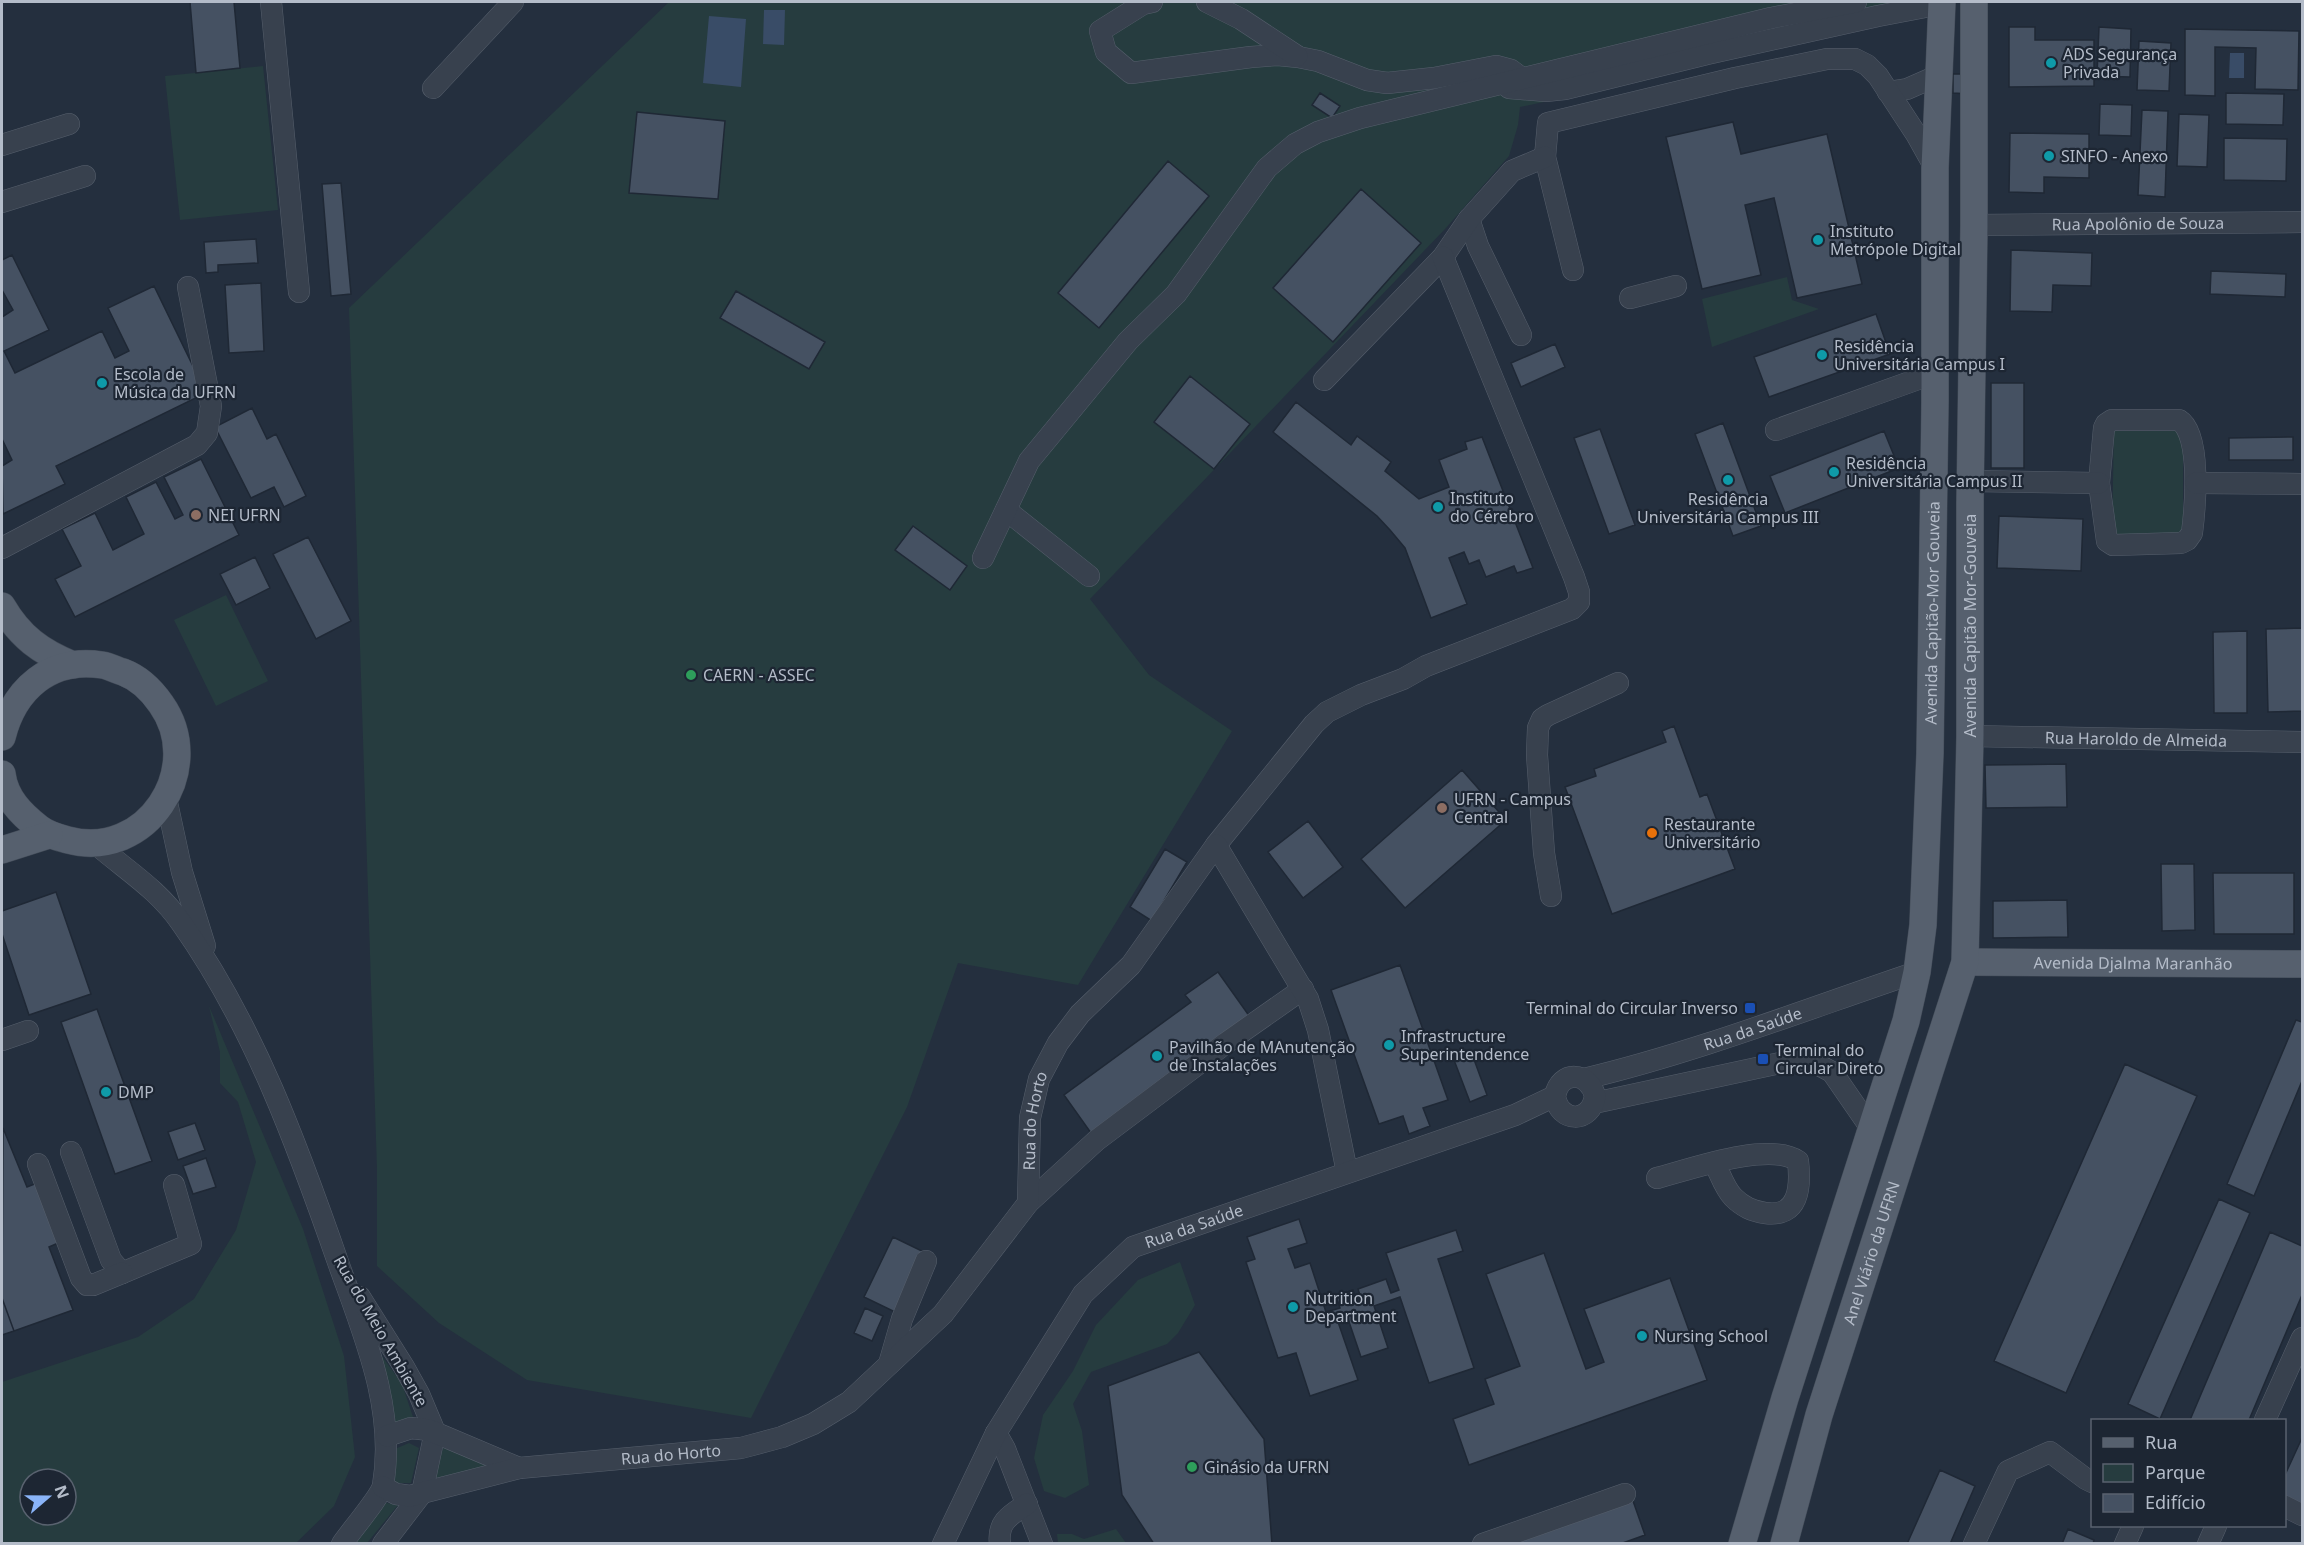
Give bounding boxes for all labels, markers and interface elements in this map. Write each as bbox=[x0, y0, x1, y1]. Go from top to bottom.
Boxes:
place label: ADS Segurança Privada bbox=[2063, 43, 2177, 83]
marker: ADS Segurança Privada bbox=[2044, 56, 2058, 70]
place label: SINFO - Anexo bbox=[2061, 145, 2168, 167]
marker: SINFO - Anexo bbox=[2042, 149, 2056, 163]
street label: Rua Apolônio de Souza bbox=[2052, 212, 2224, 235]
place label: Instituto Metrópole Digital bbox=[1830, 220, 1961, 260]
marker: Instituto Metrópole Digital bbox=[1811, 233, 1825, 247]
place label: Residência Universitária Campus I bbox=[1834, 335, 2005, 375]
marker: Residência Universitária Campus I bbox=[1815, 348, 1829, 362]
place label: Escola de Música da UFRN bbox=[114, 363, 236, 403]
marker: Escola de Música da UFRN bbox=[95, 376, 109, 390]
place label: Residência Universitária Campus II bbox=[1846, 452, 2022, 492]
marker: Residência Universitária Campus II bbox=[1827, 465, 1841, 479]
marker: Residência Universitária Campus III bbox=[1721, 473, 1735, 487]
place label: Instituto do Cérebro bbox=[1450, 487, 1534, 527]
place label: Residência Universitária Campus III bbox=[1637, 488, 1819, 528]
marker: Instituto do Cérebro bbox=[1431, 500, 1445, 514]
street label: Avenida Capitão-Mor Gouveia bbox=[1919, 501, 1945, 725]
place label: NEI UFRN bbox=[208, 504, 281, 526]
marker: NEI UFRN bbox=[189, 508, 203, 522]
street label: Avenida Capitão Mor-Gouveia bbox=[1959, 514, 1981, 737]
place label: CAERN - ASSEC bbox=[703, 664, 815, 686]
marker: CAERN - ASSEC bbox=[684, 668, 698, 682]
street label: Rua Haroldo de Almeida bbox=[2045, 726, 2227, 752]
place label: UFRN - Campus Central bbox=[1454, 788, 1571, 828]
marker: UFRN - Campus Central bbox=[1435, 801, 1449, 815]
place label: Restaurante Universitário bbox=[1664, 813, 1760, 853]
marker: Restaurante Universitário bbox=[1645, 826, 1659, 840]
street label: Avenida Djalma Maranhão bbox=[2034, 951, 2232, 975]
place label: Terminal do Circular Inverso bbox=[1526, 997, 1738, 1019]
marker: Terminal do Circular Inverso bbox=[1743, 1001, 1757, 1015]
street label: Rua da Saúde bbox=[1701, 1002, 1805, 1055]
place label: Infrastructure Superintendence bbox=[1401, 1025, 1529, 1065]
place label: Pavilhão de MAnutenção de Instalações bbox=[1169, 1036, 1355, 1076]
marker: Infrastructure Superintendence bbox=[1382, 1038, 1396, 1052]
place label: Terminal do Circular Direto bbox=[1775, 1039, 1884, 1079]
marker: Pavilhão de MAnutenção de Instalações bbox=[1150, 1049, 1164, 1063]
marker: Terminal do Circular Direto bbox=[1756, 1052, 1770, 1066]
street label: Rua do Horto bbox=[1018, 1067, 1052, 1171]
place label: DMP bbox=[118, 1081, 154, 1103]
marker: DMP bbox=[99, 1085, 113, 1099]
street label: Anel Viário da UFRN bbox=[1838, 1178, 1905, 1328]
street label: Rua da Saúde bbox=[1142, 1199, 1246, 1253]
street label: Rua do Meio Ambiente bbox=[329, 1251, 433, 1411]
place label: Nutrition Department bbox=[1305, 1287, 1397, 1327]
marker: Nutrition Department bbox=[1286, 1300, 1300, 1314]
place label: Nursing School bbox=[1654, 1325, 1768, 1347]
marker: Nursing School bbox=[1635, 1329, 1649, 1343]
legend bbox=[2091, 1419, 2286, 1527]
text: Rua bbox=[2145, 1430, 2177, 1454]
street label: Rua do Horto bbox=[620, 1439, 722, 1470]
place label: Ginásio da UFRN bbox=[1204, 1456, 1329, 1478]
marker: Ginásio da UFRN bbox=[1185, 1460, 1199, 1474]
text: Parque bbox=[2145, 1460, 2205, 1484]
north arrow bbox=[18, 1467, 78, 1527]
text: N bbox=[50, 1482, 75, 1502]
text: Edifício bbox=[2145, 1490, 2206, 1514]

